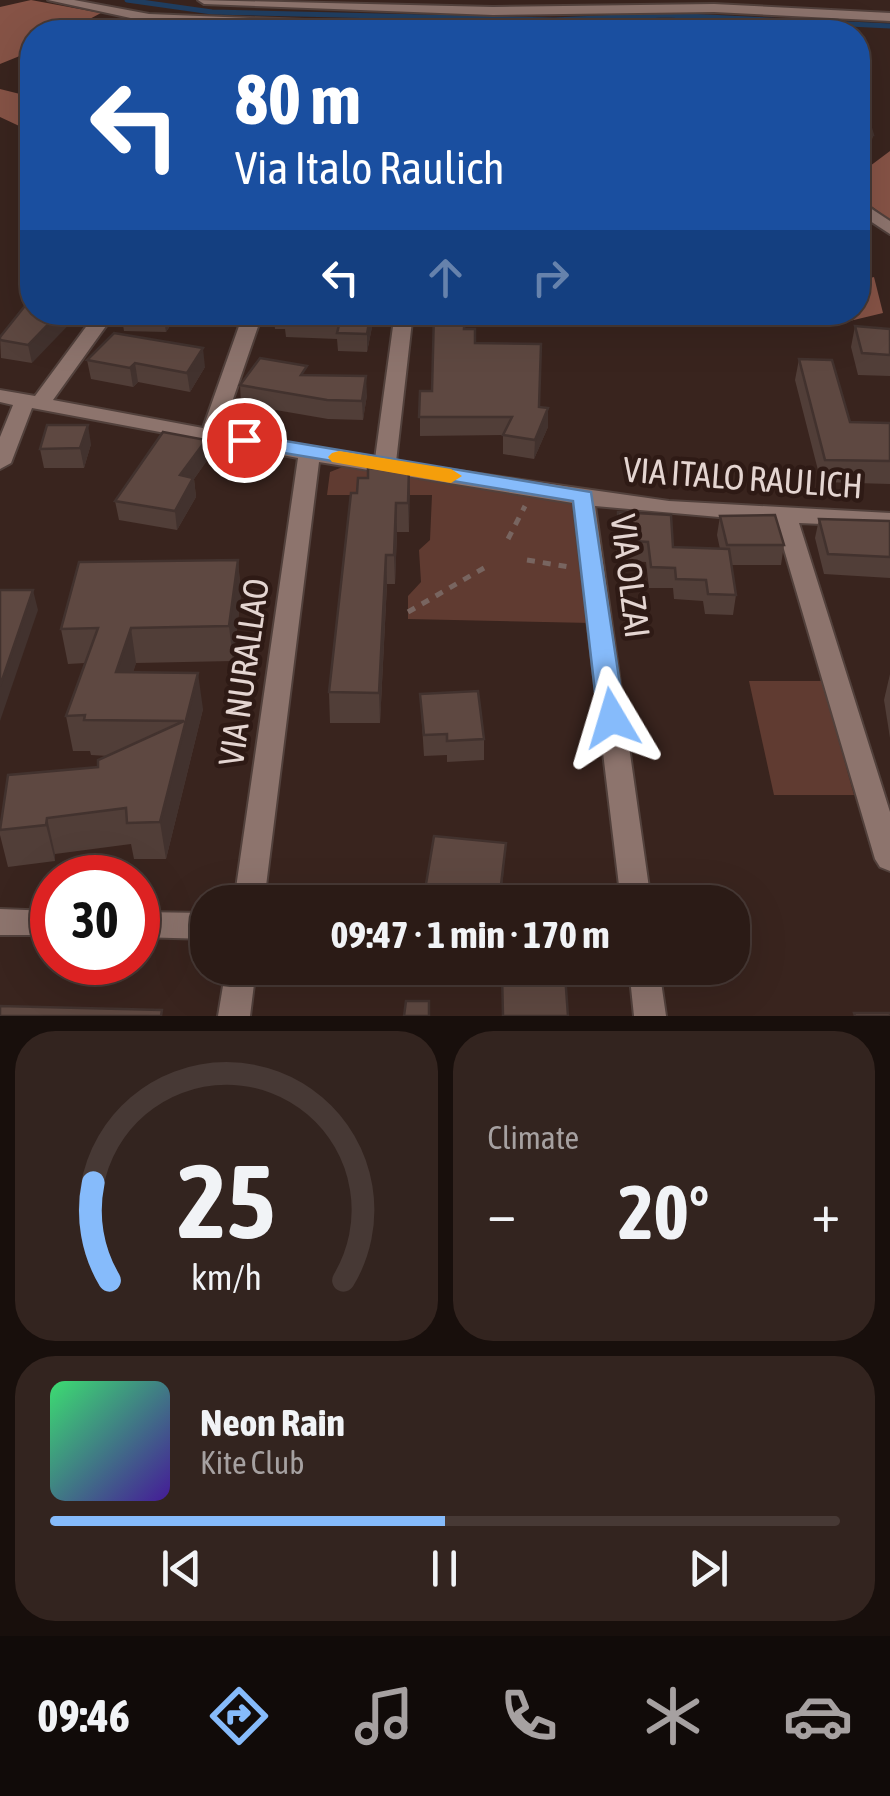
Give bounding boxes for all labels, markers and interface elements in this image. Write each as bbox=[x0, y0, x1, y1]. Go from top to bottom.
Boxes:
text: 80 m bbox=[235, 59, 361, 139]
icon: left bbox=[70, 60, 200, 190]
text: Via Italo Raulich bbox=[235, 142, 505, 194]
icon: left bbox=[313, 250, 368, 305]
icon: ahead bbox=[418, 250, 473, 305]
icon: right bbox=[523, 250, 578, 305]
pin bbox=[202, 398, 287, 483]
icon: arrive bbox=[217, 413, 272, 468]
street label: VIA ITALO RAULICH bbox=[622, 449, 864, 505]
street label: VIA OLZAI bbox=[604, 512, 658, 640]
street label: VIA NURALLAO bbox=[210, 576, 276, 768]
position arrow bbox=[560, 666, 664, 770]
speed limit sign: 30 bbox=[30, 855, 160, 985]
text: 09:47 · 1 min · 170 m bbox=[330, 913, 610, 956]
text: Climate bbox=[488, 1119, 579, 1156]
text: 25 bbox=[177, 1141, 275, 1260]
text: 20° bbox=[618, 1169, 709, 1255]
text: − bbox=[488, 1181, 516, 1244]
text: + bbox=[811, 1181, 840, 1244]
text: km/h bbox=[191, 1257, 262, 1298]
text: Neon Rain bbox=[200, 1401, 345, 1444]
text: Kite Club bbox=[200, 1444, 304, 1481]
icon: previous bbox=[154, 1541, 209, 1596]
icon: pause bbox=[417, 1541, 472, 1596]
icon: next bbox=[681, 1541, 736, 1596]
icon: directions bbox=[204, 1681, 274, 1751]
icon: music bbox=[349, 1681, 419, 1751]
icon: phone bbox=[494, 1681, 564, 1751]
icon: climate bbox=[638, 1681, 708, 1751]
icon: car bbox=[783, 1681, 853, 1751]
text: 09:46 bbox=[37, 1690, 130, 1742]

